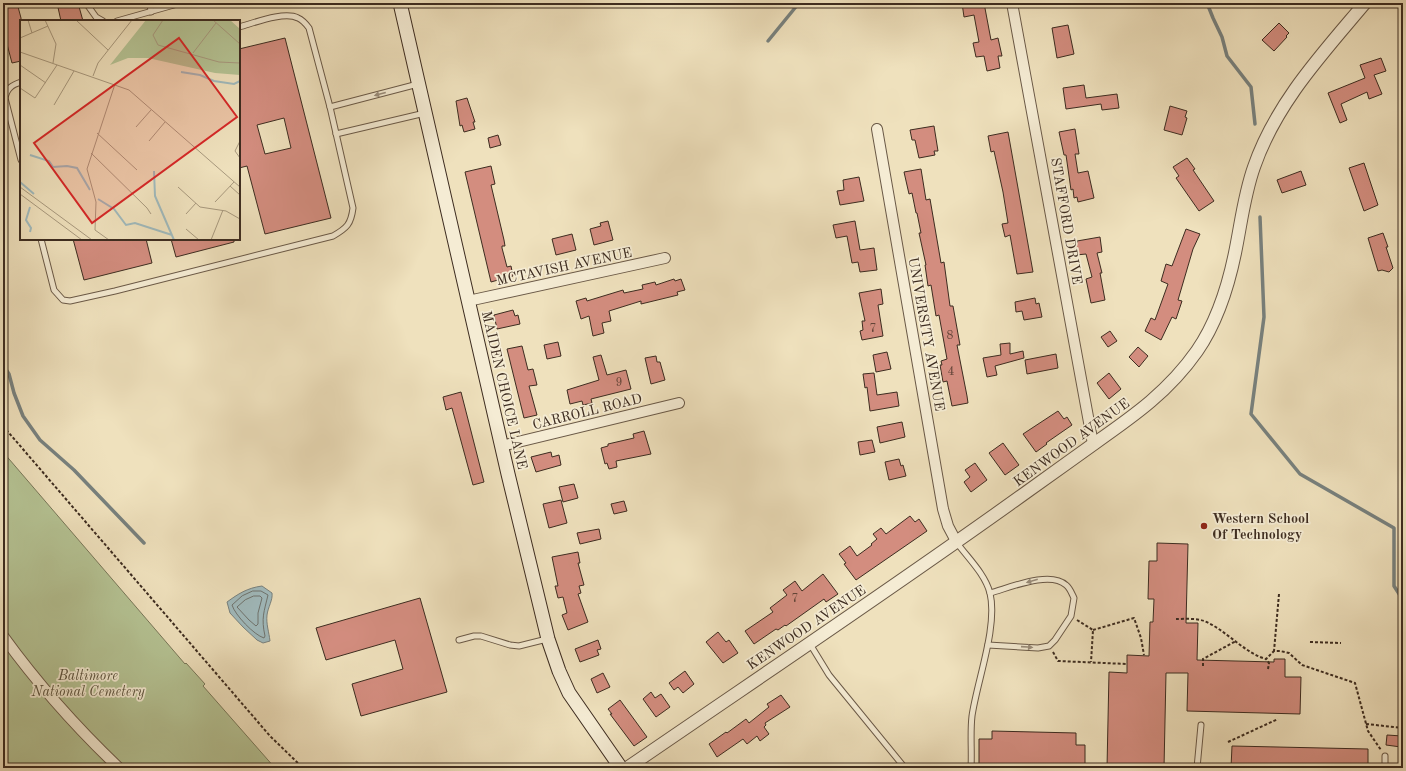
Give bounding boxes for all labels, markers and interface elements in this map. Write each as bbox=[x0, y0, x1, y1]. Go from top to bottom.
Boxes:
inset map bbox=[20, 20, 240, 240]
one-way arrow bbox=[374, 91, 386, 97]
street label: STAFFORD DRIVE bbox=[1048, 157, 1084, 286]
street label: MCTAVISH AVENUE bbox=[495, 246, 633, 288]
street label: UNIVERSITY AVENUE bbox=[906, 256, 946, 412]
street label: MAIDEN CHOICE LANE bbox=[479, 310, 529, 471]
house number: 7 bbox=[870, 323, 876, 335]
house number: 8 bbox=[947, 330, 954, 342]
house number: 4 bbox=[948, 366, 955, 378]
house number: 9 bbox=[616, 377, 622, 389]
street label: CARROLL ROAD bbox=[531, 392, 644, 432]
street label: KENWOOD AVENUE bbox=[1011, 396, 1132, 490]
place label: Western School Of Technology bbox=[1212, 512, 1309, 542]
marker: Western School Of Technology bbox=[1199, 521, 1209, 531]
one-way arrow bbox=[1026, 578, 1038, 584]
street label: KENWOOD AVENUE bbox=[745, 583, 868, 673]
house number: 7 bbox=[792, 593, 798, 605]
one-way arrow bbox=[1021, 644, 1033, 651]
park label: Baltimore National Cemetery bbox=[30, 669, 145, 700]

